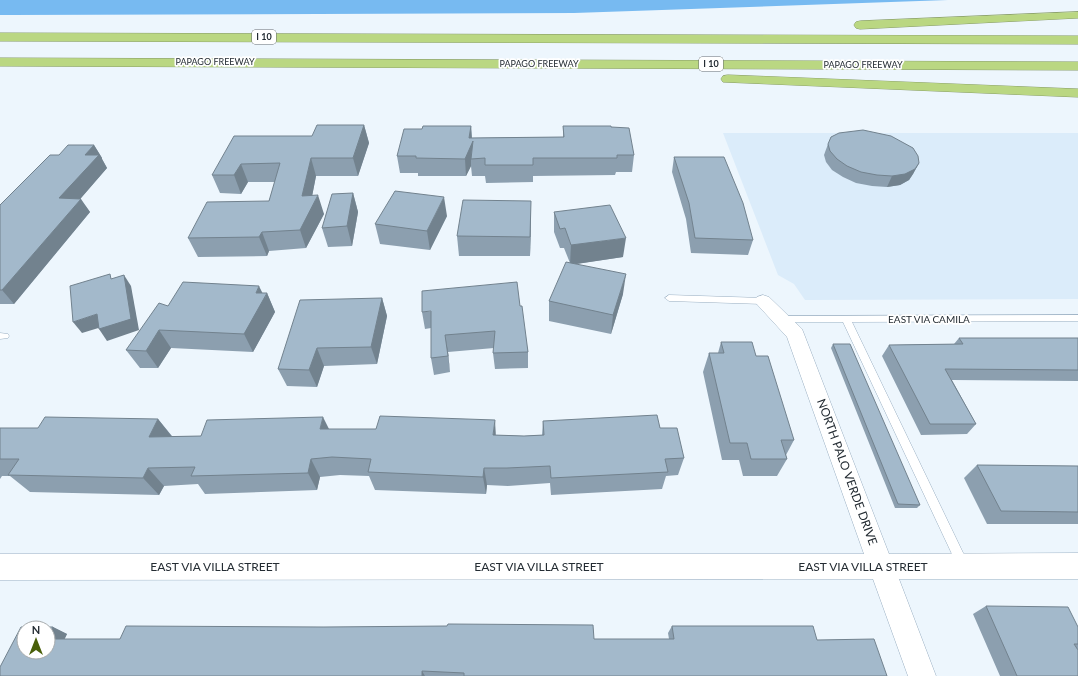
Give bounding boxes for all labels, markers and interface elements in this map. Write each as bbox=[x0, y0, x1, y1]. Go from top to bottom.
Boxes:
road number: I 10 bbox=[252, 30, 276, 44]
street label: PAPAGO FREEWAY bbox=[175, 56, 255, 67]
road number: I 10 bbox=[699, 57, 723, 71]
street label: PAPAGO FREEWAY bbox=[499, 58, 579, 69]
street label: PAPAGO FREEWAY bbox=[823, 59, 903, 70]
street label: EAST VIA CAMILA bbox=[888, 313, 970, 325]
street label: NORTH PALO VERDE DRIVE bbox=[814, 397, 881, 547]
street label: EAST VIA VILLA STREET bbox=[150, 559, 280, 574]
street label: EAST VIA VILLA STREET bbox=[474, 559, 604, 574]
street label: EAST VIA VILLA STREET bbox=[798, 559, 928, 574]
north arrow bbox=[16, 620, 56, 660]
text: N bbox=[32, 623, 40, 636]

